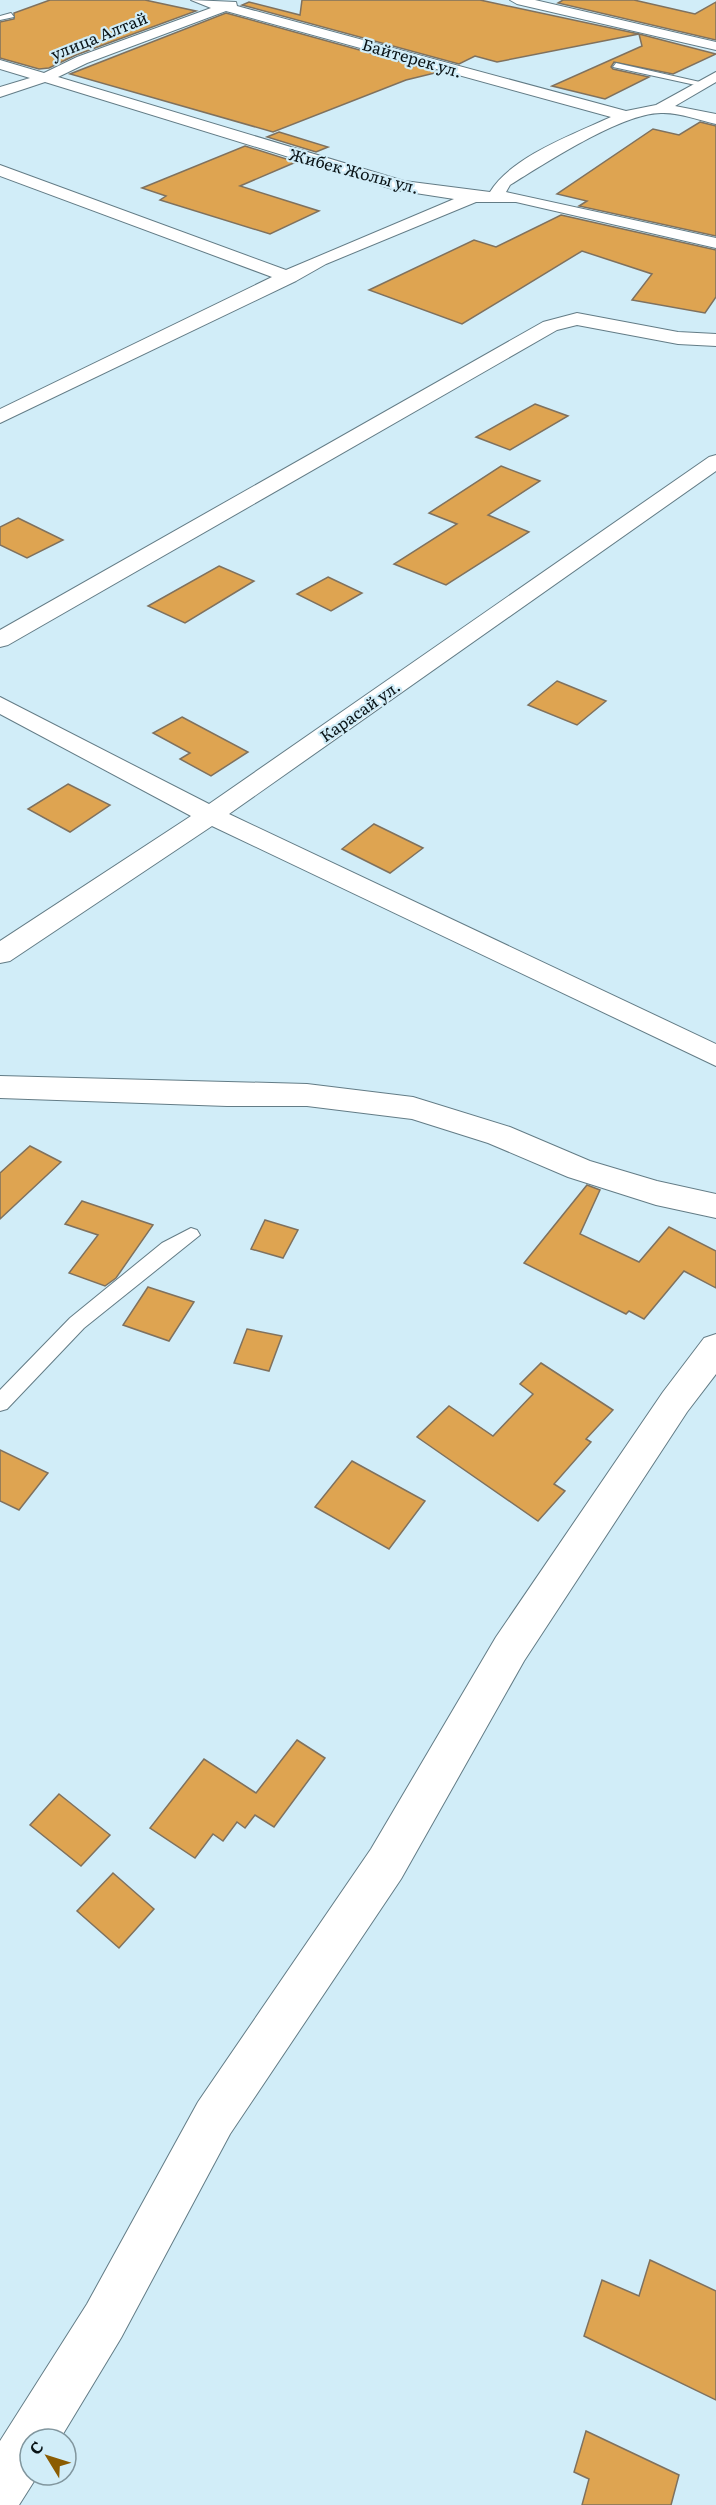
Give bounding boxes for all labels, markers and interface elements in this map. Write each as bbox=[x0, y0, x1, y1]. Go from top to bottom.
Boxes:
street label: улица Алтай bbox=[47, 5, 151, 65]
street label: Байтерек ул. bbox=[360, 31, 465, 83]
street label: Жибек Жолы ул. bbox=[287, 141, 422, 199]
street label: Карасай ул. bbox=[314, 674, 405, 747]
north arrow bbox=[18, 2427, 78, 2487]
text: С bbox=[22, 2435, 48, 2459]

